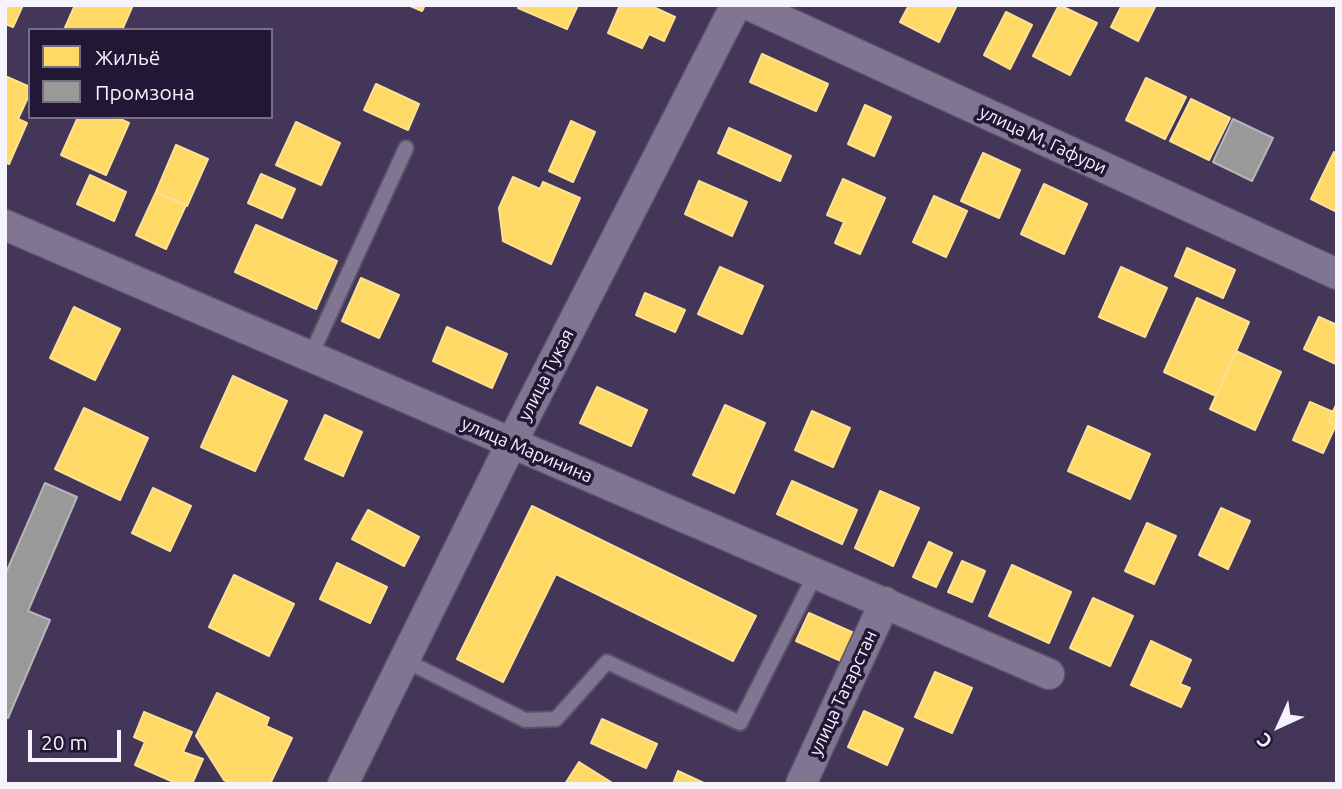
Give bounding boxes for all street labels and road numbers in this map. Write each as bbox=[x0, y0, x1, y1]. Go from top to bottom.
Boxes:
street label: улица М. Гафури bbox=[976, 101, 1110, 179]
street label: улица Тукая bbox=[514, 326, 578, 424]
street label: улица Маринина bbox=[458, 413, 596, 487]
street label: улица Татарстан bbox=[804, 627, 882, 759]

